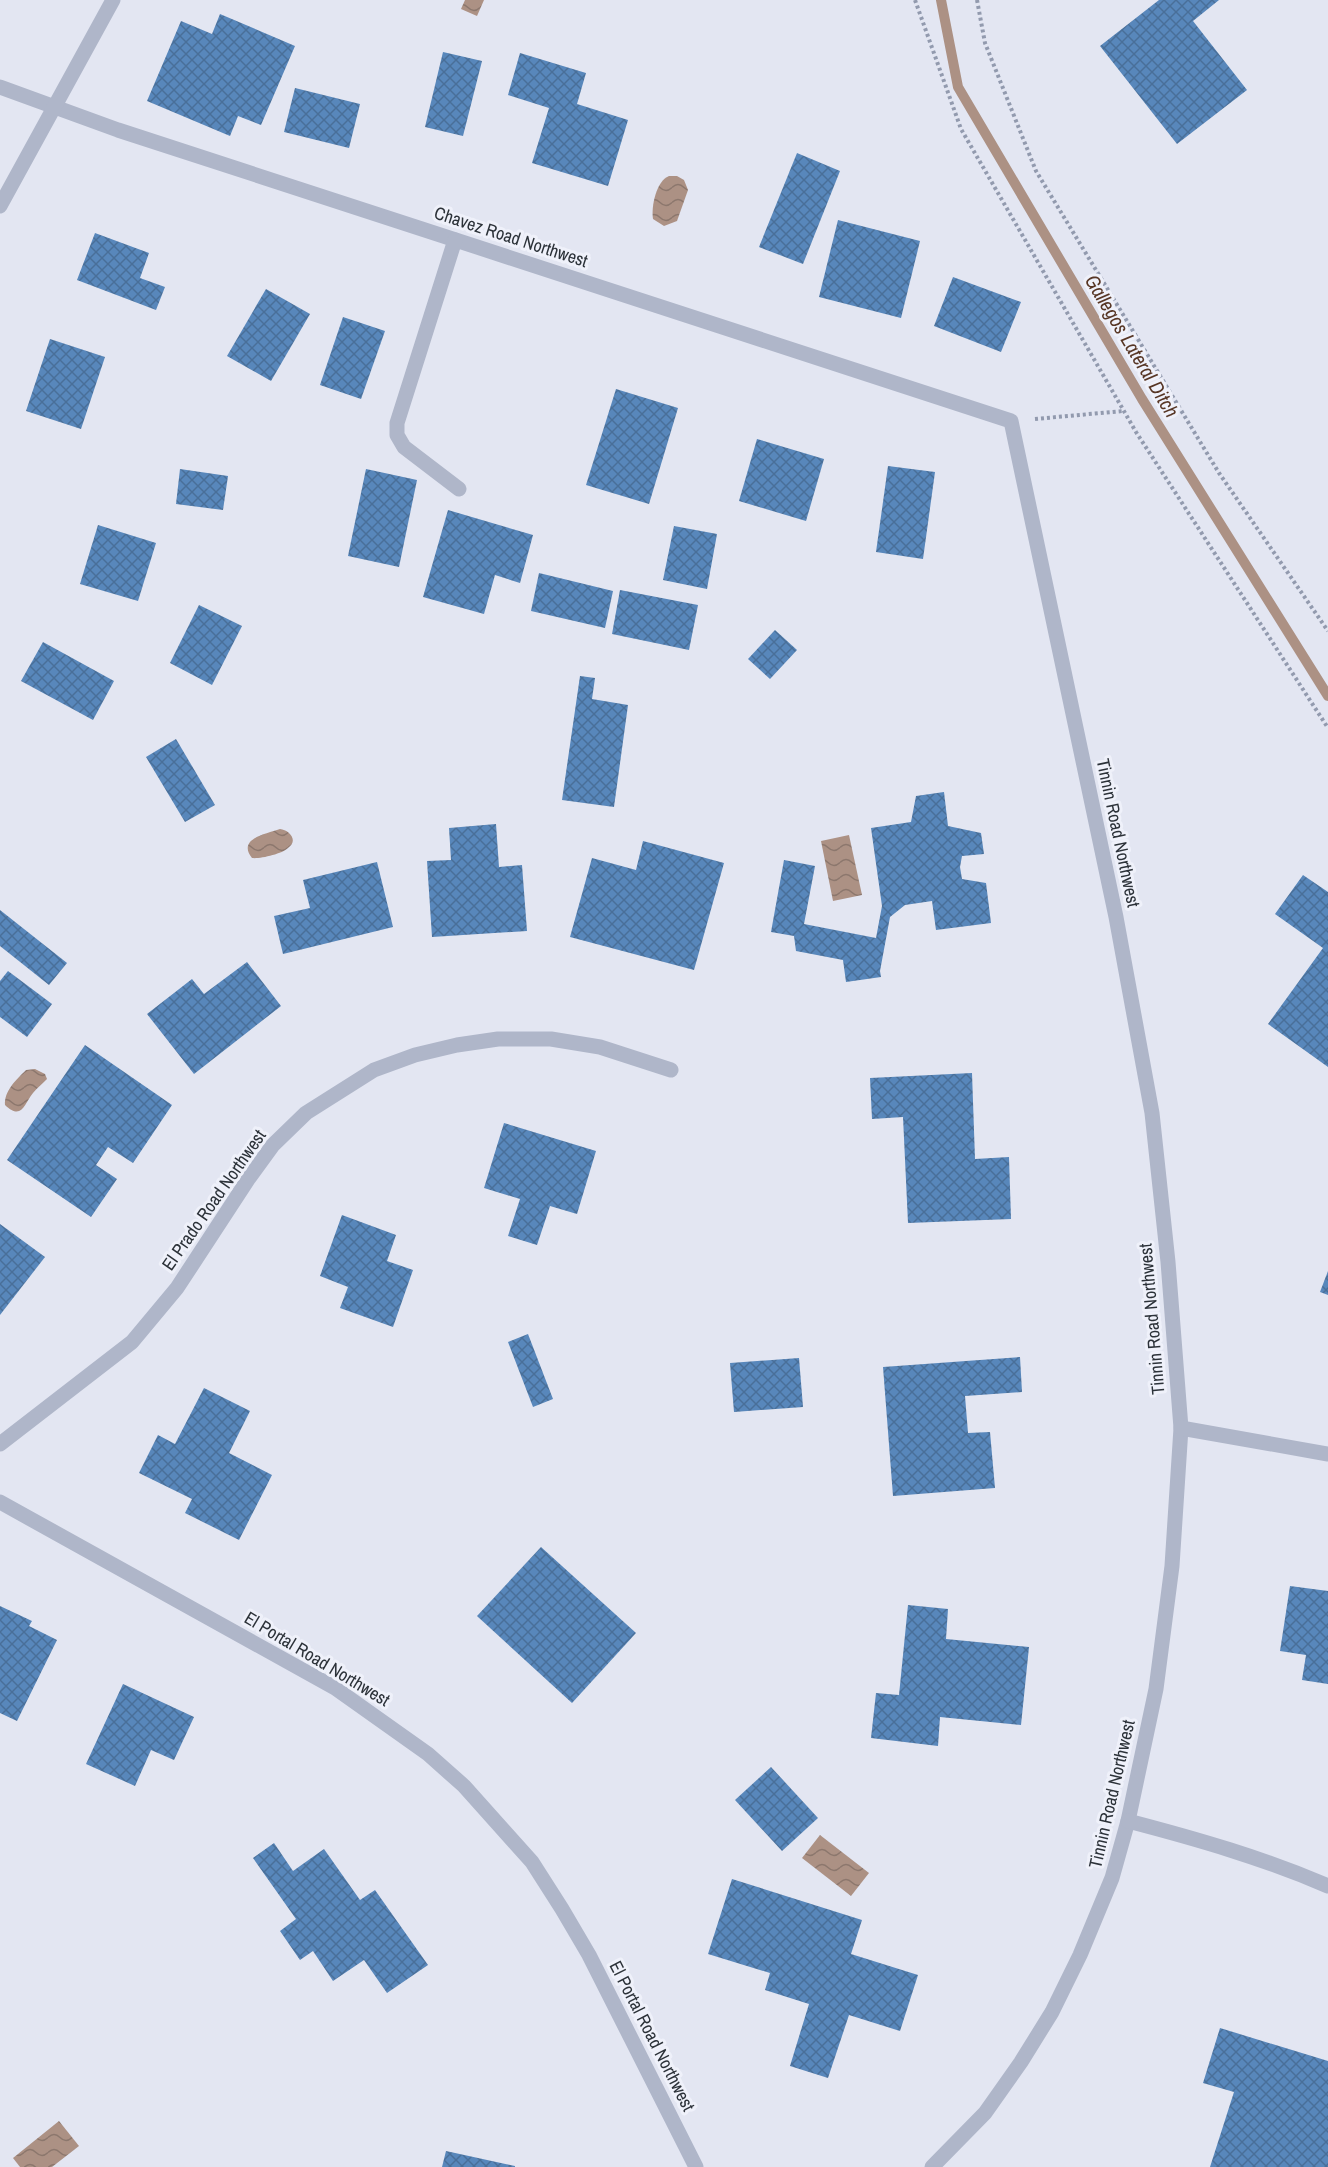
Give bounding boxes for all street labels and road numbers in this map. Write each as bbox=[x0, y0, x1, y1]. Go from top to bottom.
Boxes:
street label: Chavez Road Northwest bbox=[431, 200, 591, 273]
street label: Tinnin Road Northwest bbox=[1091, 756, 1146, 910]
street label: El Prado Road Northwest bbox=[156, 1124, 272, 1275]
street label: Tinnin Road Northwest bbox=[1132, 1243, 1171, 1396]
street label: El Portal Road Northwest bbox=[240, 1605, 395, 1712]
street label: Tinnin Road Northwest bbox=[1082, 1717, 1141, 1870]
street label: El Portal Road Northwest bbox=[604, 1956, 701, 2115]

